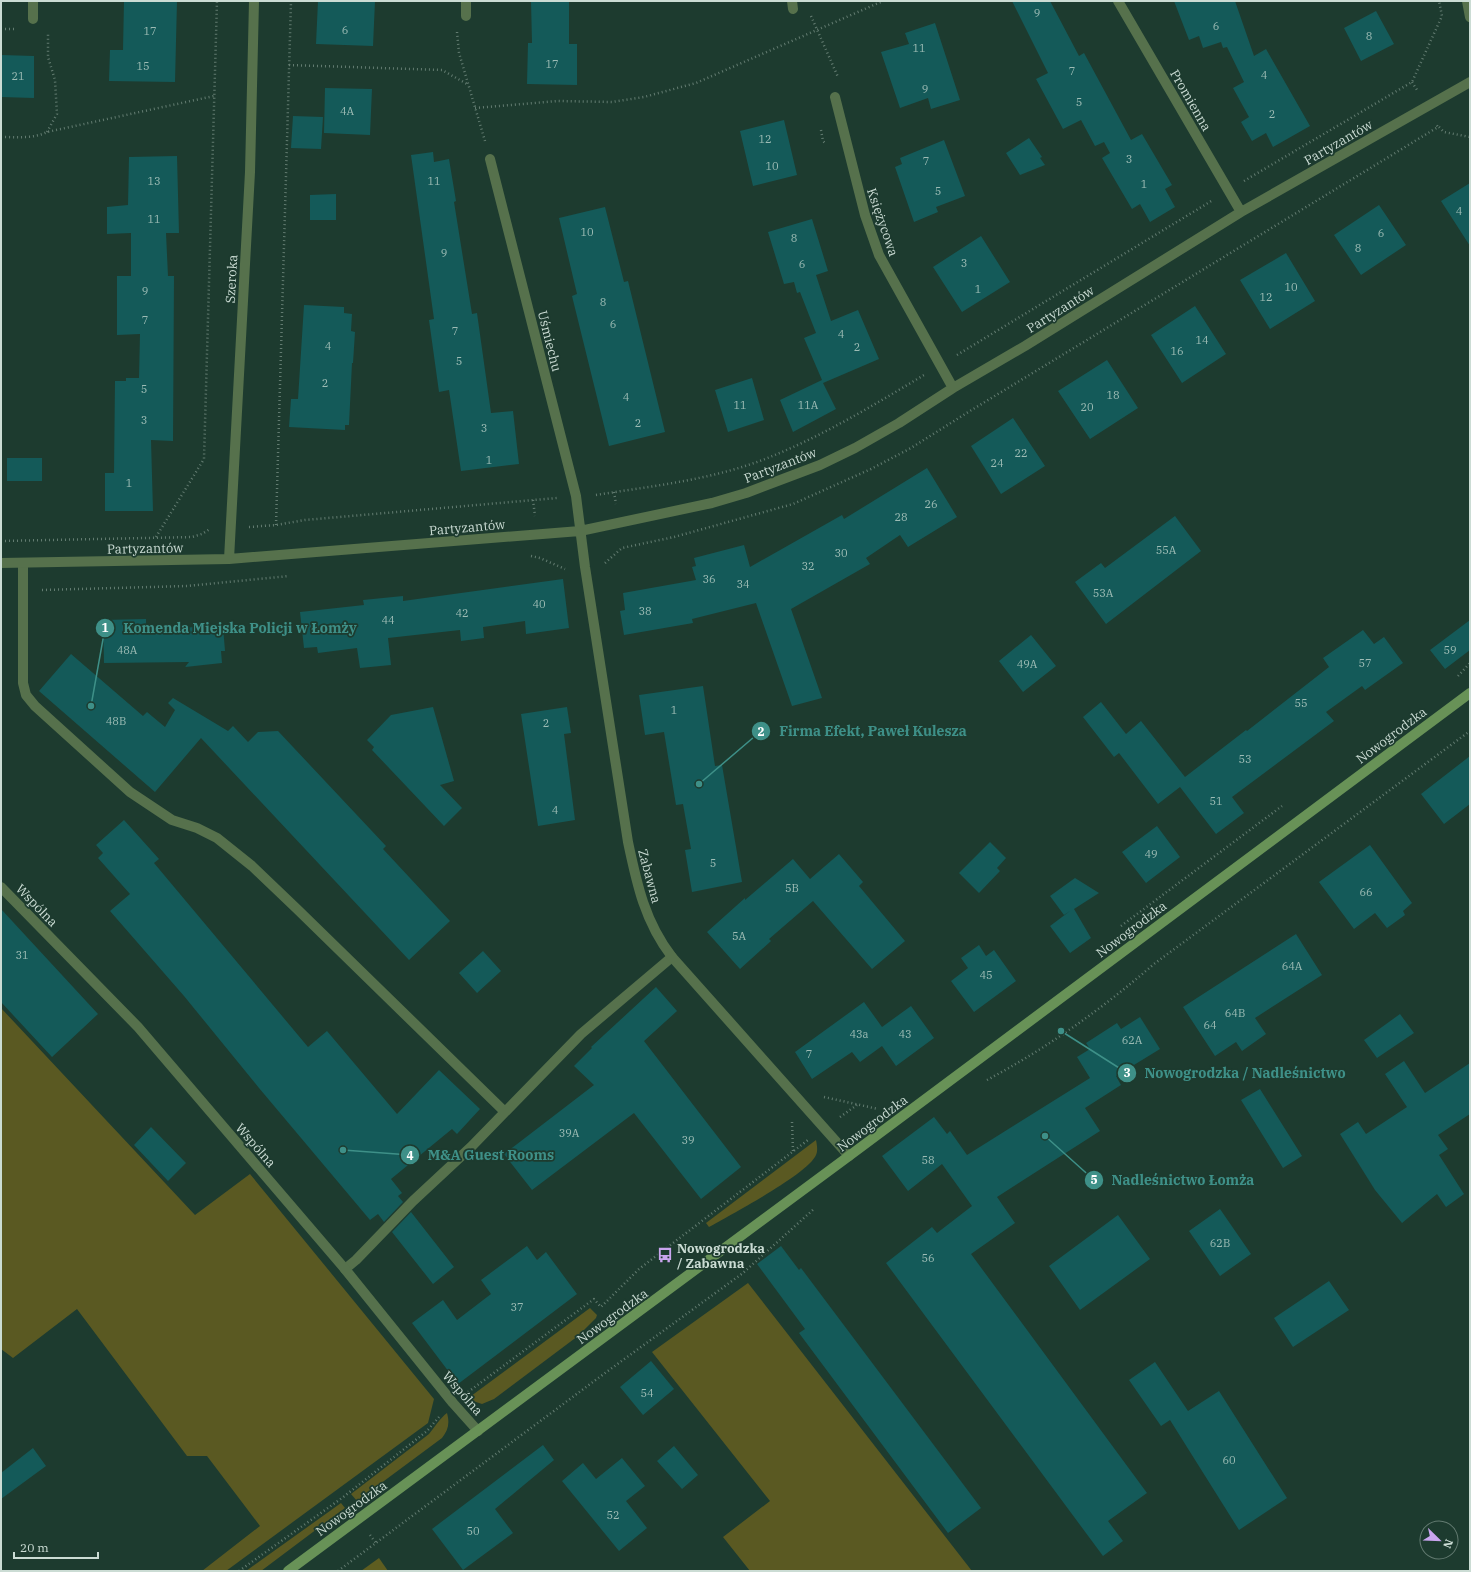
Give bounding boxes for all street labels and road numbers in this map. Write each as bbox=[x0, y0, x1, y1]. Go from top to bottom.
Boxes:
street label: Promienna bbox=[1166, 66, 1215, 134]
street label: Partyzantów bbox=[1301, 116, 1376, 169]
street label: Księżycowa bbox=[863, 186, 902, 258]
street label: Szeroka bbox=[222, 254, 241, 304]
street label: Partyzantów bbox=[1023, 282, 1097, 337]
street label: Uśmiechu bbox=[534, 309, 565, 373]
street label: Partyzantów bbox=[741, 444, 819, 487]
street label: Partyzantów bbox=[428, 516, 506, 539]
street label: Partyzantów bbox=[107, 539, 183, 558]
street label: Nowogrodzka bbox=[1353, 703, 1430, 768]
street label: Zabawna bbox=[634, 847, 665, 905]
street label: Wspólna bbox=[12, 880, 61, 930]
street label: Nowogrodzka bbox=[1093, 897, 1170, 962]
street label: Nowogrodzka bbox=[834, 1091, 911, 1156]
street label: Wspólna bbox=[232, 1120, 279, 1171]
street label: Nowogrodzka bbox=[573, 1285, 651, 1348]
street label: Wspólna bbox=[439, 1368, 486, 1419]
street label: Nowogrodzka bbox=[312, 1477, 390, 1540]

